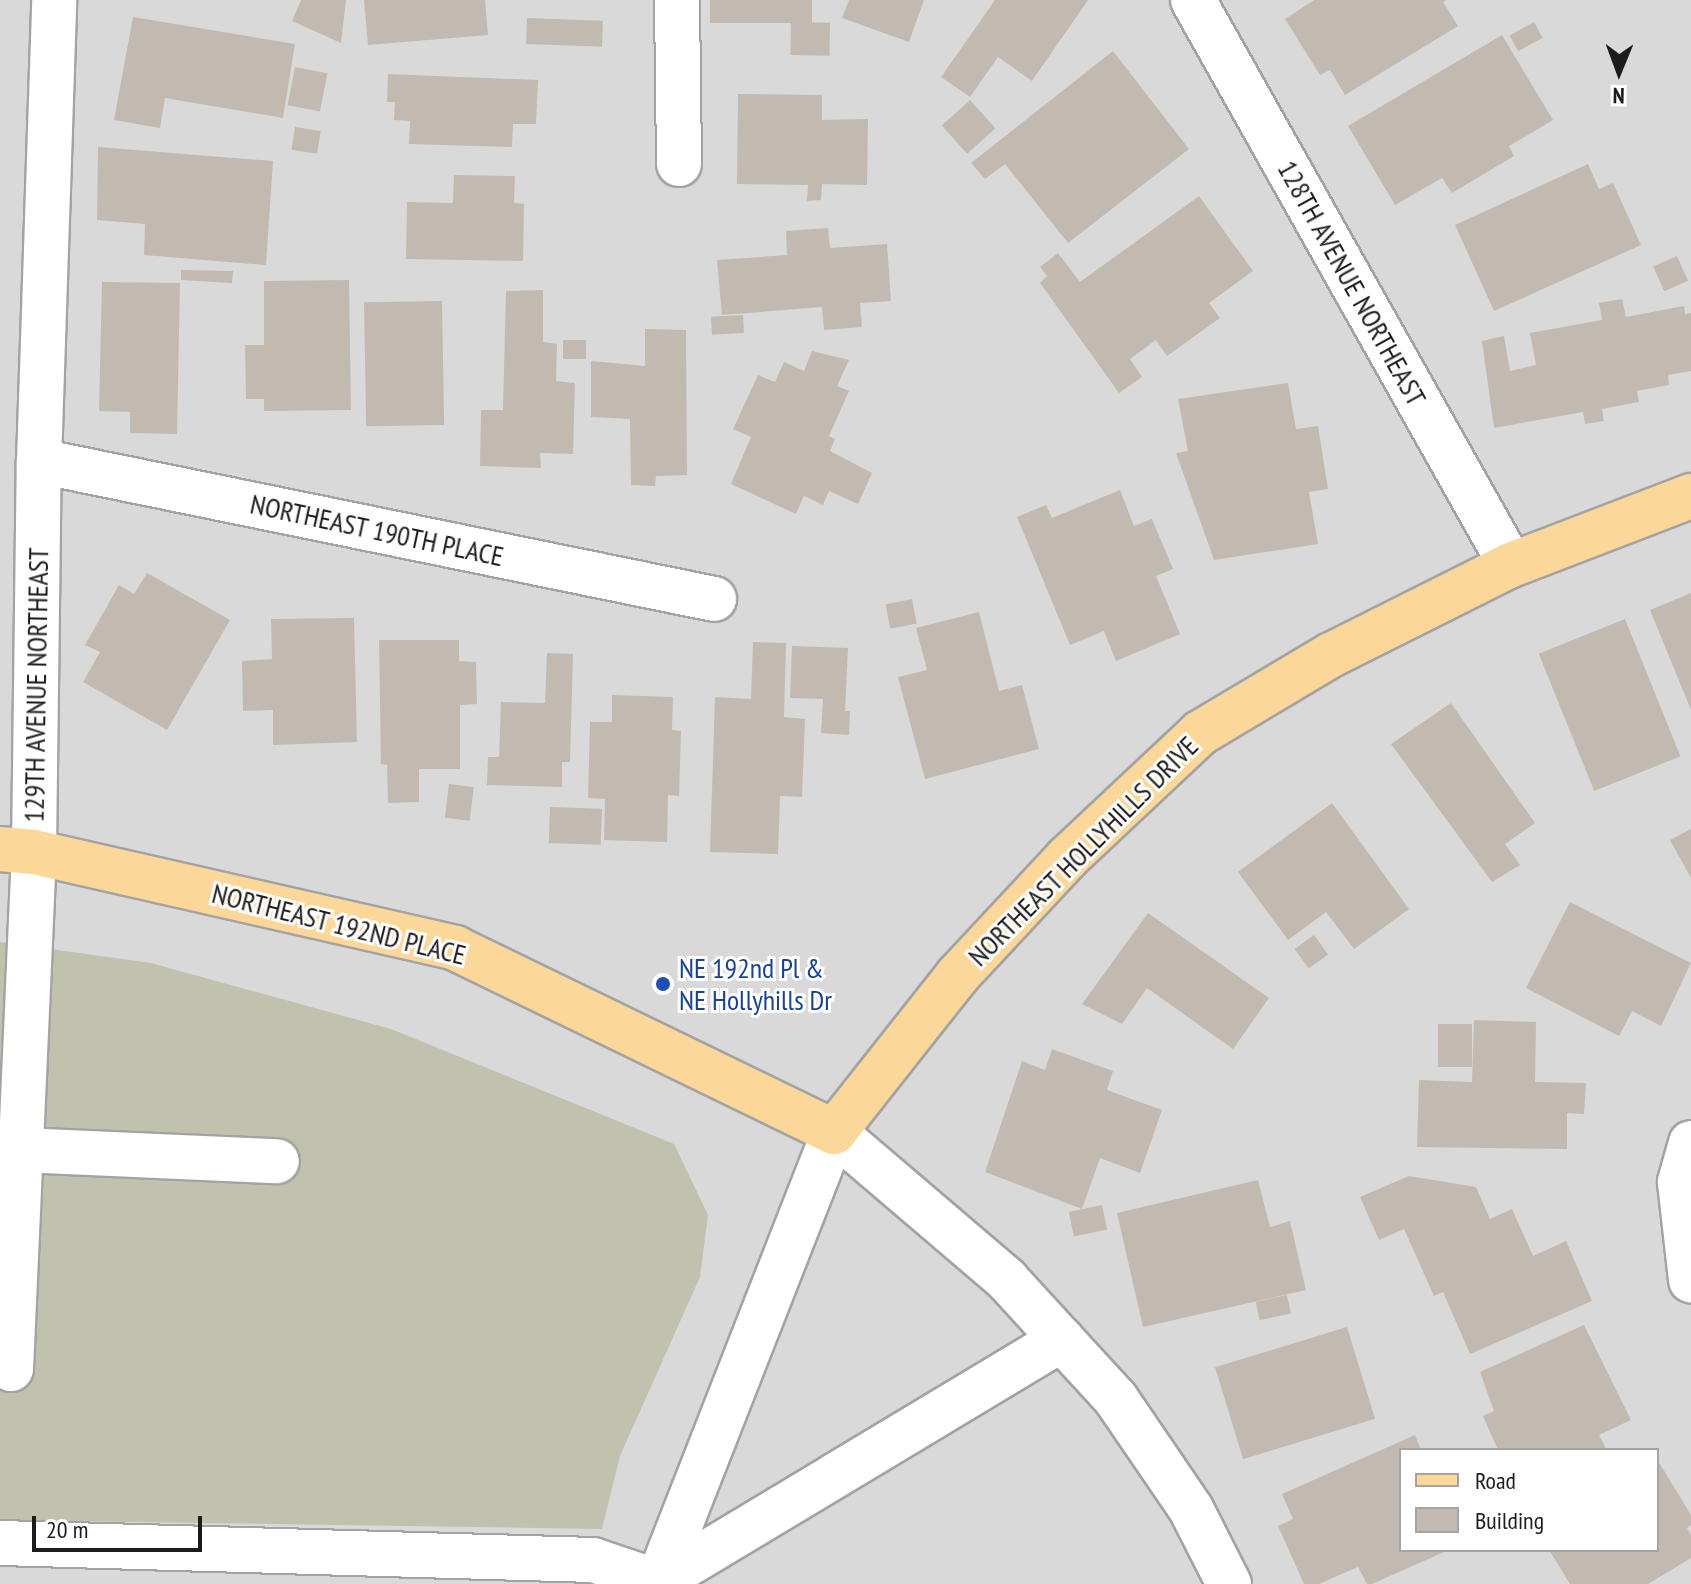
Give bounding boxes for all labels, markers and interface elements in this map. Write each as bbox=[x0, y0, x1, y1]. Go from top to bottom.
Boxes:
north arrow bbox=[1579, 32, 1659, 112]
text: N bbox=[1612, 82, 1625, 110]
street label: 128TH AVENUE NORTHEAST bbox=[1270, 154, 1434, 412]
street label: NORTHEAST 190TH PLACE bbox=[247, 487, 507, 573]
street label: 129TH AVENUE NORTHEAST bbox=[17, 547, 55, 823]
street label: NORTHEAST HOLLYHILLS DRIVE bbox=[961, 729, 1205, 973]
street label: NORTHEAST 192ND PLACE bbox=[208, 876, 470, 972]
place label: NE 192nd Pl & NE Hollyhills Dr bbox=[679, 951, 832, 1017]
marker: NE 192nd Pl & NE Hollyhills Dr bbox=[654, 975, 672, 993]
legend bbox=[1399, 1448, 1659, 1552]
text: Road bbox=[1475, 1465, 1516, 1496]
scale bar bbox=[36, 1500, 206, 1550]
text: Building bbox=[1475, 1505, 1544, 1536]
text: 20 m bbox=[46, 1514, 88, 1545]

